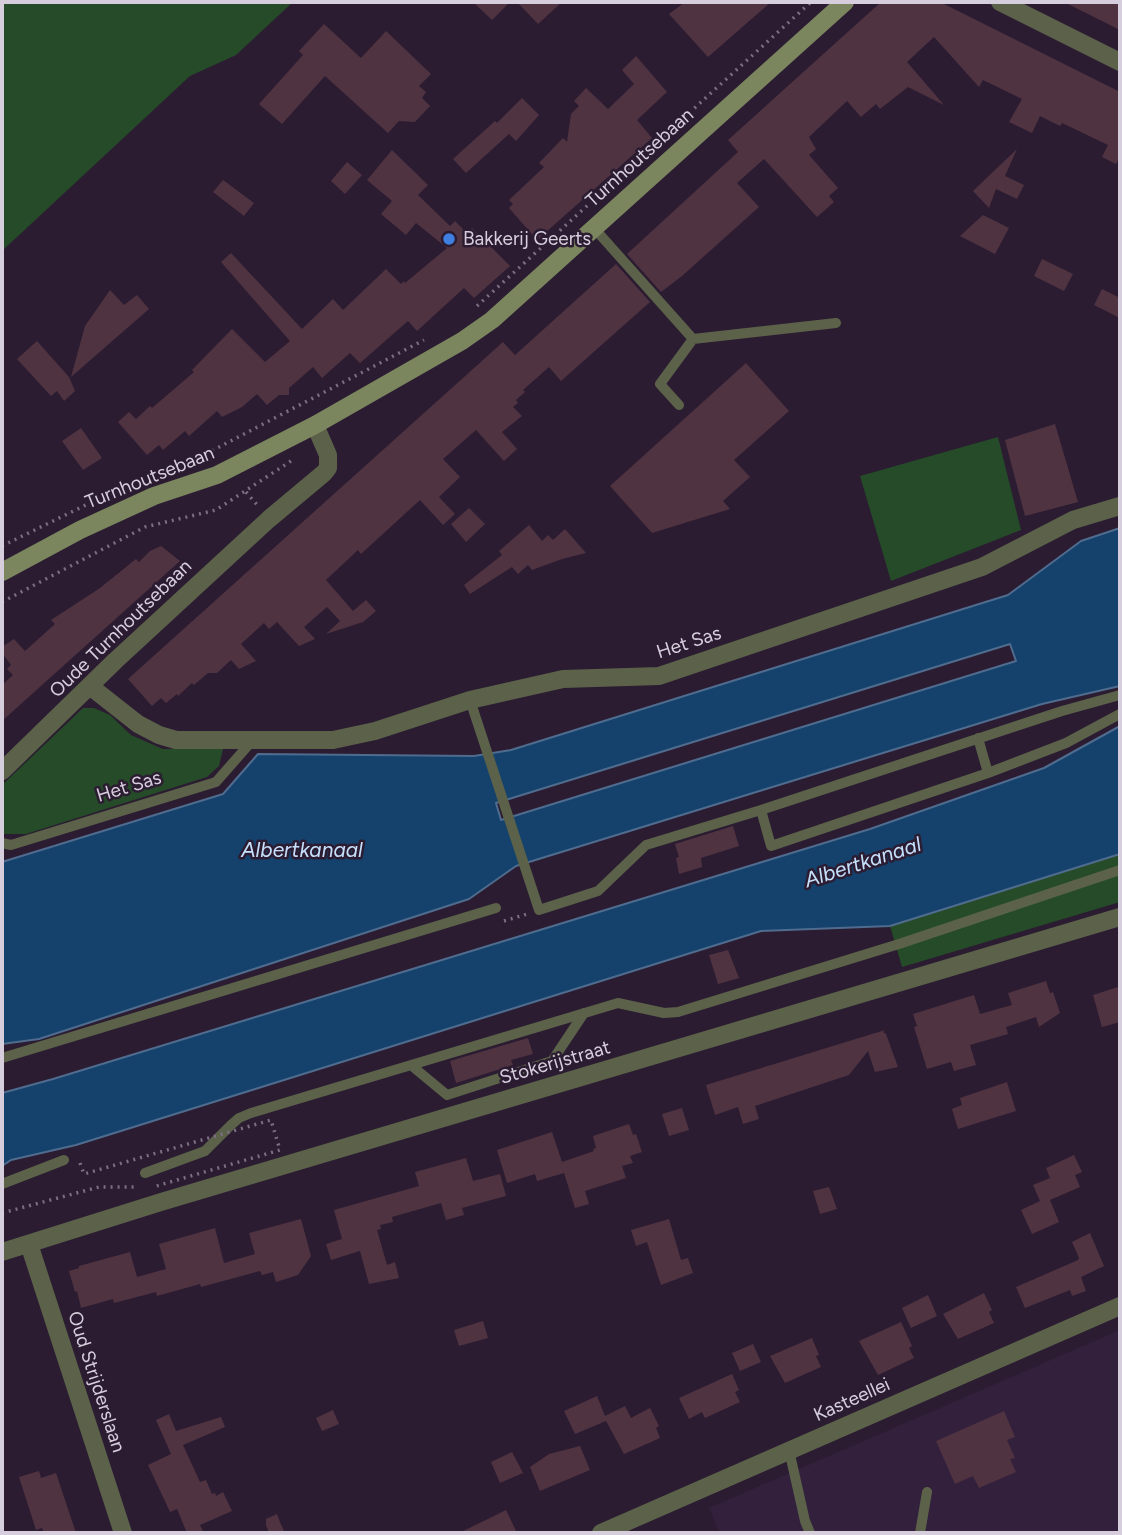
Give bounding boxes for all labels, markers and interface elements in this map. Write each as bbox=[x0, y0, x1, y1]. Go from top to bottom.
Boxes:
street label: Turnhoutsebaan bbox=[581, 104, 699, 212]
place label: Bakkerij Geerts bbox=[463, 228, 591, 250]
marker: Bakkerij Geerts bbox=[441, 231, 457, 247]
street label: Turnhoutsebaan bbox=[82, 442, 218, 514]
street label: Oude Turnhoutsebaan bbox=[45, 555, 197, 703]
street label: Het Sas bbox=[654, 622, 724, 664]
street label: Het Sas bbox=[94, 766, 164, 808]
water label: Albertkanaal bbox=[801, 832, 925, 894]
water label: Albertkanaal bbox=[241, 838, 363, 864]
street label: Stokerijstraat bbox=[497, 1036, 613, 1090]
street label: Oud Strijderslaan bbox=[62, 1309, 130, 1455]
street label: Kasteellei bbox=[810, 1373, 894, 1427]

